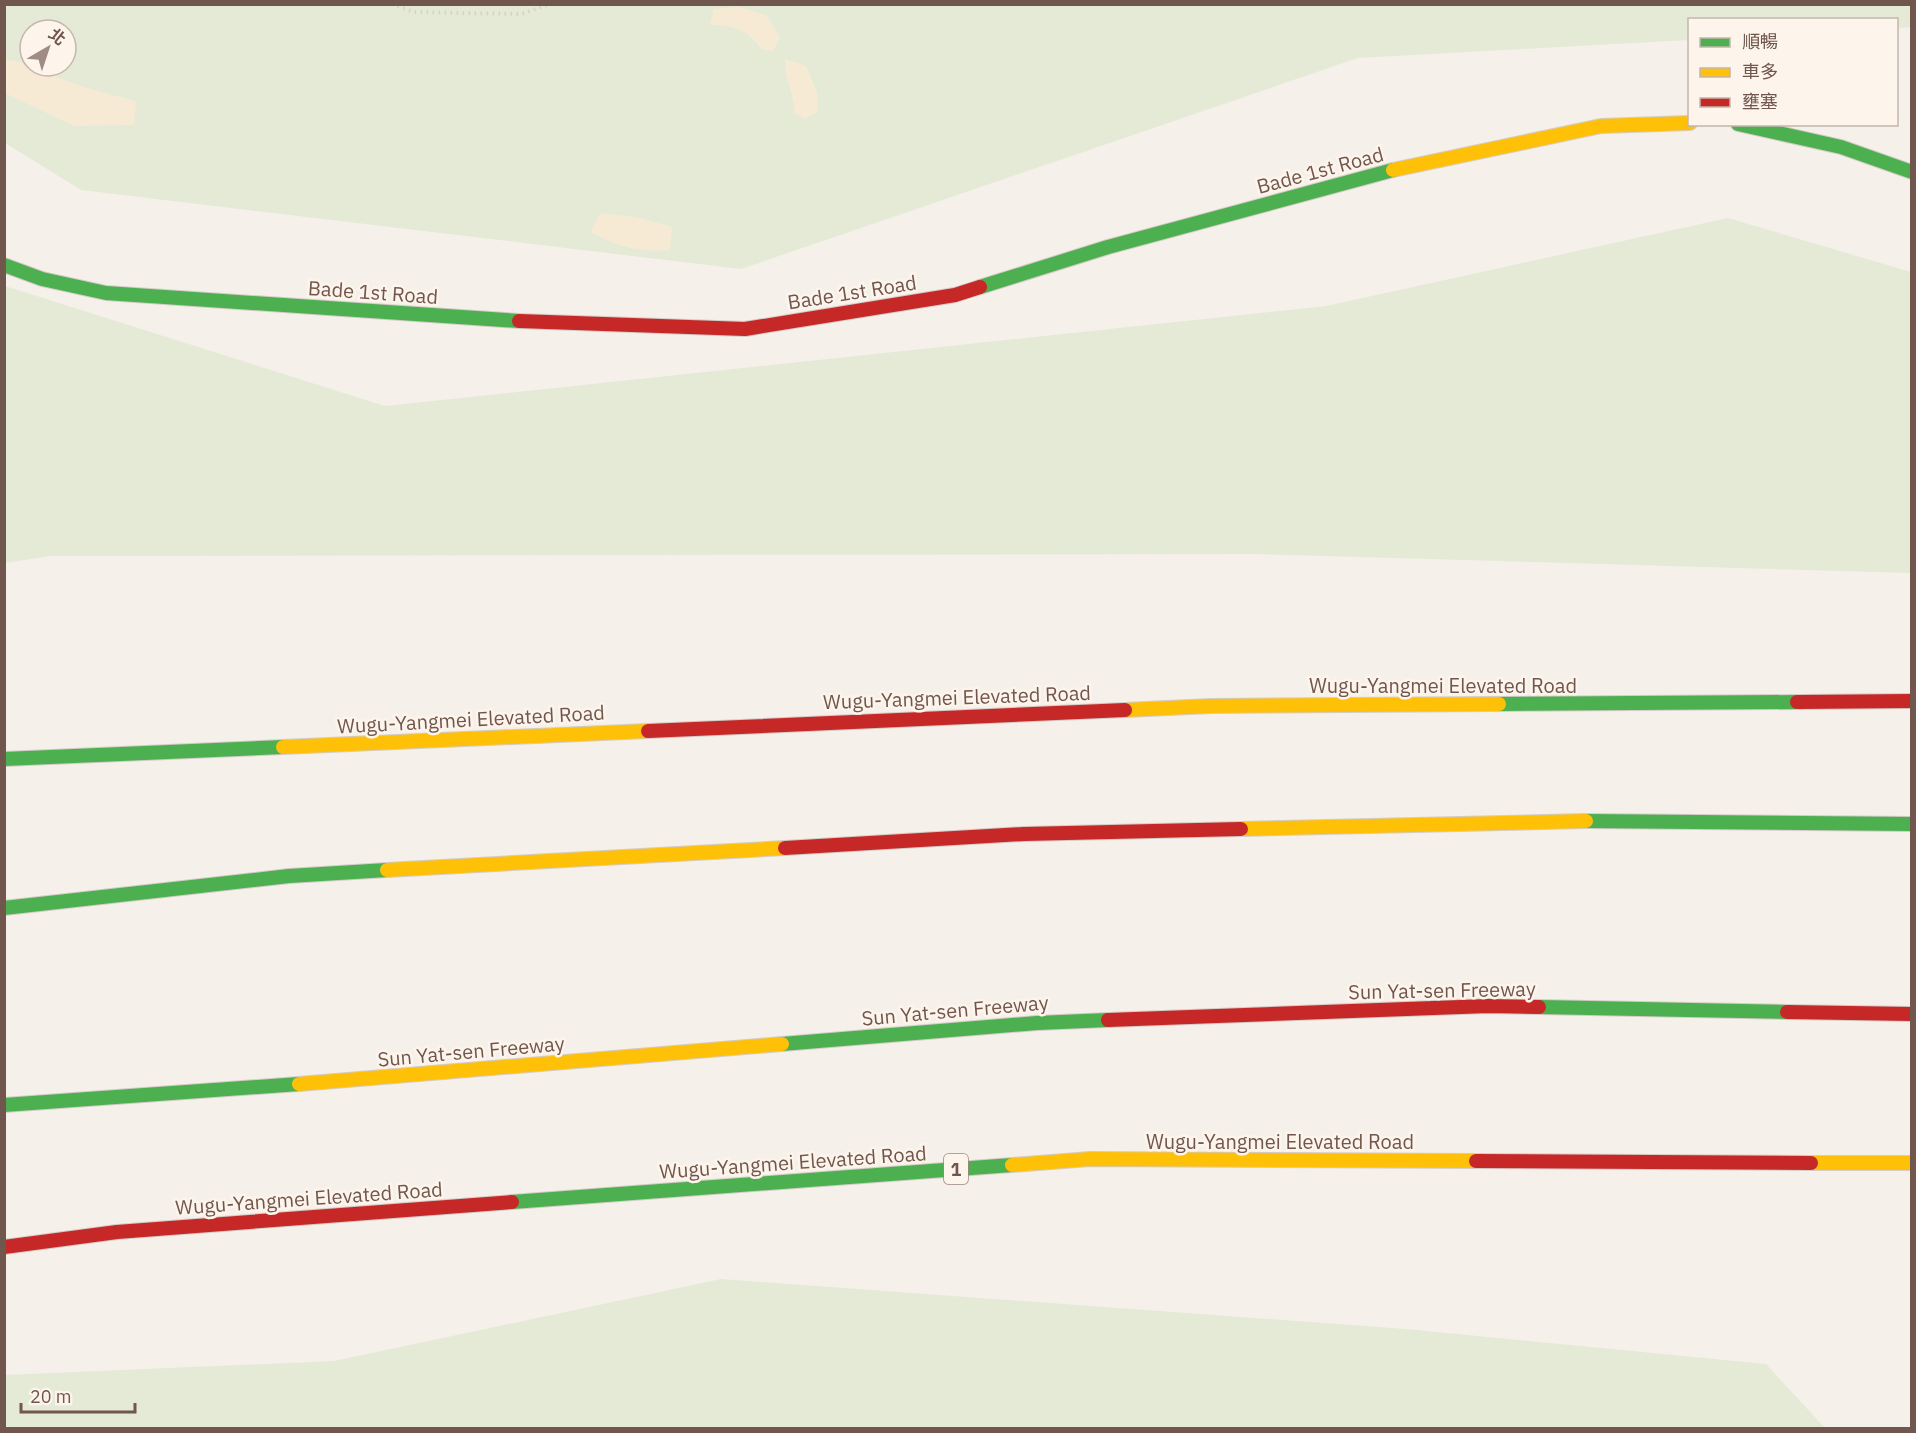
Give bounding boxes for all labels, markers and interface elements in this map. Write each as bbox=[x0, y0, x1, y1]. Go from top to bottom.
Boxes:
north arrow bbox=[18, 18, 78, 78]
legend bbox=[1688, 18, 1898, 126]
text: 北 bbox=[45, 24, 70, 49]
text: 順暢 bbox=[1742, 30, 1778, 53]
text: 車多 bbox=[1742, 60, 1778, 83]
text: 壅塞 bbox=[1742, 90, 1778, 113]
street label: Bade 1st Road bbox=[1254, 140, 1386, 200]
street label: Bade 1st Road bbox=[786, 268, 918, 316]
street label: Bade 1st Road bbox=[307, 274, 439, 310]
street label: Wugu-Yangmei Elevated Road bbox=[1309, 672, 1577, 699]
street label: Wugu-Yangmei Elevated Road bbox=[823, 679, 1091, 715]
street label: Wugu-Yangmei Elevated Road bbox=[336, 699, 606, 739]
street label: Sun Yat-sen Freeway bbox=[1348, 975, 1536, 1005]
street label: Sun Yat-sen Freeway bbox=[860, 988, 1050, 1032]
street label: Sun Yat-sen Freeway bbox=[376, 1029, 566, 1073]
street label: Wugu-Yangmei Elevated Road bbox=[1146, 1128, 1414, 1155]
street label: Wugu-Yangmei Elevated Road bbox=[658, 1139, 928, 1185]
road number: 1 bbox=[944, 1154, 968, 1184]
street label: Wugu-Yangmei Elevated Road bbox=[174, 1175, 444, 1221]
scale bar bbox=[21, 1376, 135, 1414]
text: 20 m bbox=[30, 1385, 72, 1408]

